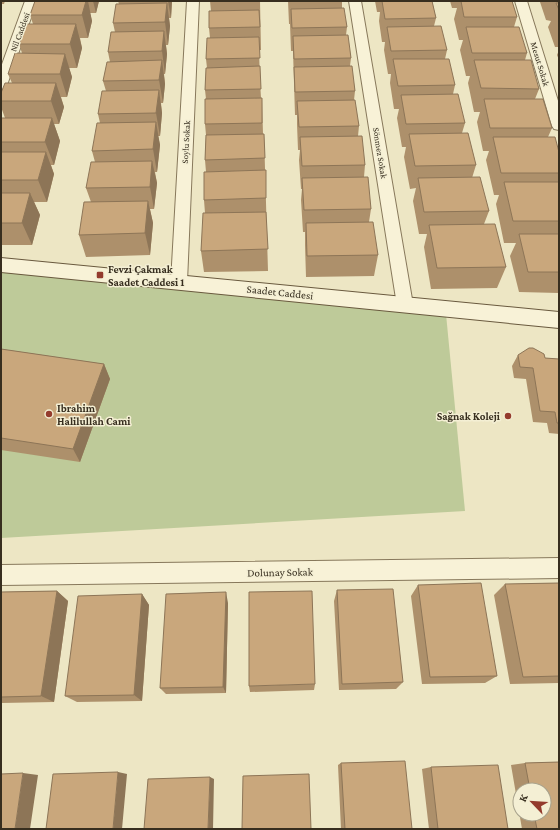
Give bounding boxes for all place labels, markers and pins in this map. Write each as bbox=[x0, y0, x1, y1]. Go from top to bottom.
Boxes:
place label: Fevzi Çakmak Saadet Caddesi 1 bbox=[108, 263, 184, 288]
marker: Fevzi Çakmak Saadet Caddesi 1 bbox=[95, 270, 105, 280]
place label: Ibrahim Halilullah Cami bbox=[57, 402, 131, 427]
marker: Ibrahim Halilullah Cami bbox=[44, 409, 54, 419]
place label: Sağnak Koleji bbox=[437, 410, 501, 423]
marker: Sağnak Koleji bbox=[503, 411, 513, 421]

